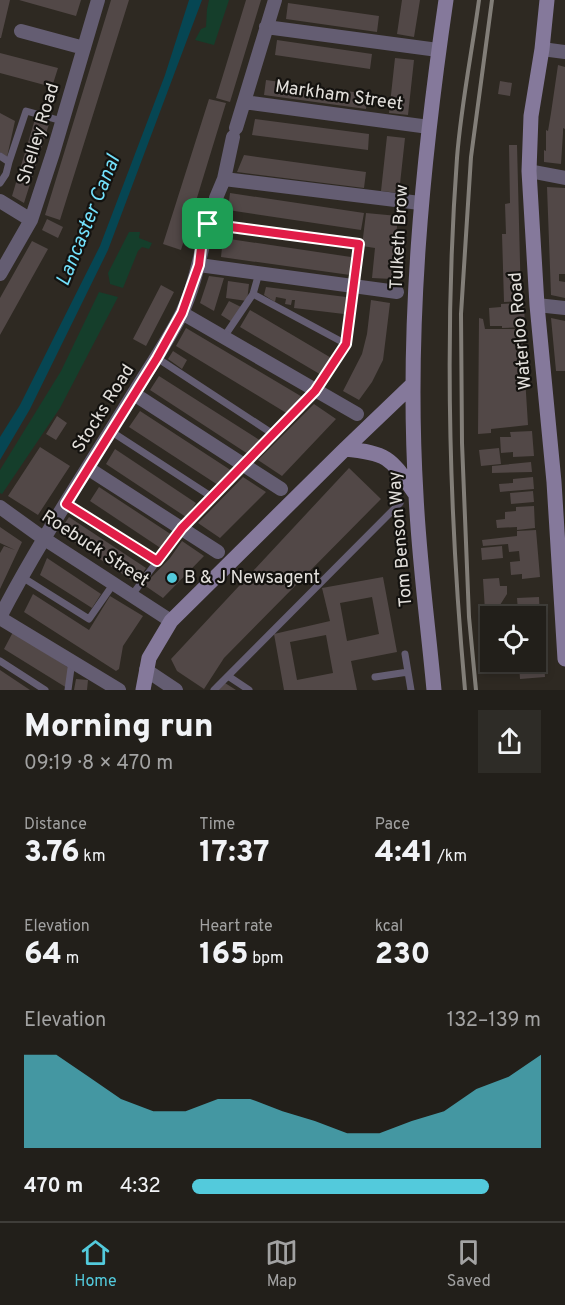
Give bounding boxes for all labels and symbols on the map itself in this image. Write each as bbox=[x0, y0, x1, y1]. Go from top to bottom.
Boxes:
street label: Markham Street bbox=[273, 76, 405, 116]
street label: Shelley Road bbox=[13, 80, 65, 188]
water label: Lancaster Canal bbox=[51, 151, 127, 290]
street label: Tulketh Brow bbox=[386, 184, 414, 290]
pin bbox=[182, 198, 233, 249]
street label: Waterloo Road bbox=[504, 271, 538, 391]
street label: Stocks Road bbox=[68, 360, 140, 458]
street label: Tom Benson Way bbox=[384, 470, 418, 608]
street label: Roebuck Street bbox=[37, 506, 153, 592]
place label: B & J Newsagent bbox=[184, 567, 320, 590]
marker: B & J Newsagent bbox=[165, 571, 179, 585]

